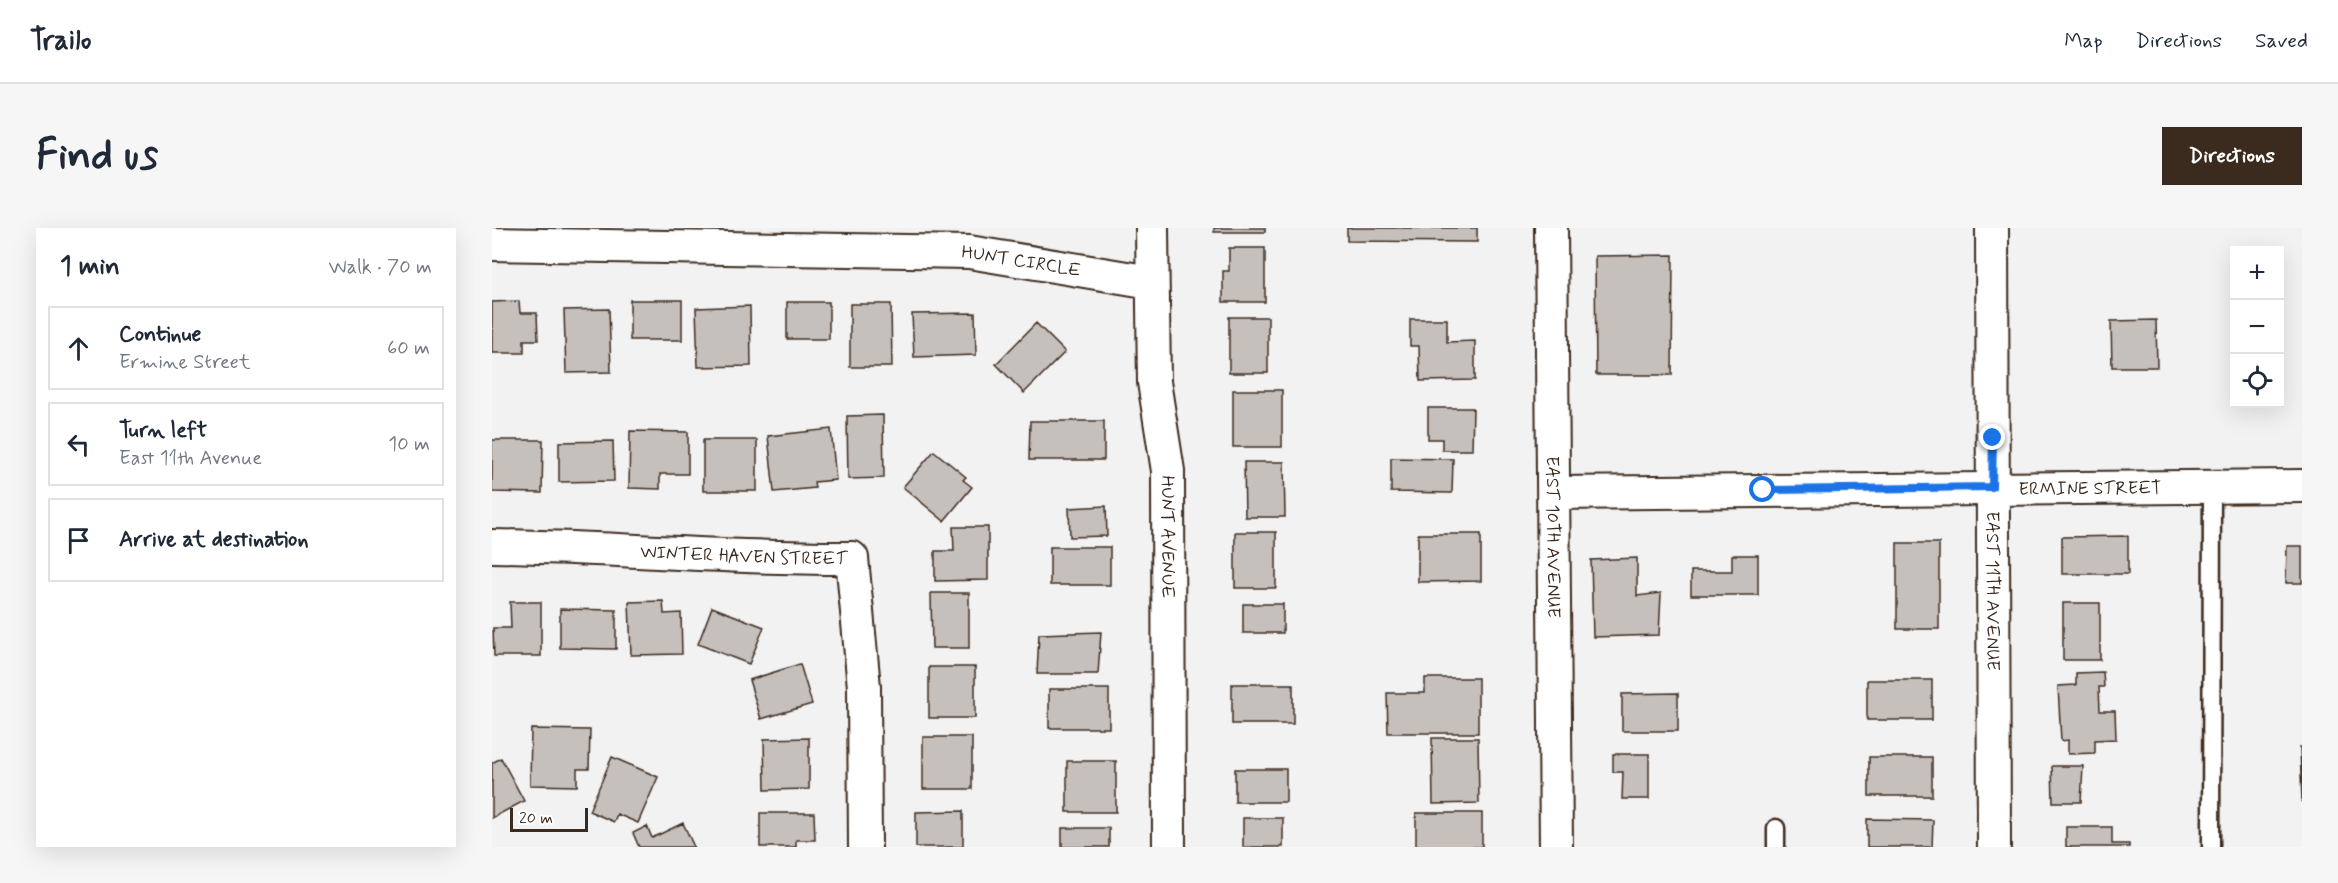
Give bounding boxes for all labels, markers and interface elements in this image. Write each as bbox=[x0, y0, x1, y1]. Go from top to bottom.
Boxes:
text: Trailo bbox=[30, 23, 91, 60]
text: Map bbox=[2064, 27, 2103, 55]
text: Directions bbox=[2136, 27, 2222, 55]
text: Saved bbox=[2255, 27, 2308, 55]
button: Directions bbox=[2162, 127, 2302, 185]
text: Find us bbox=[36, 129, 158, 184]
street label: HUNT CIRCLE bbox=[961, 241, 1083, 283]
map controls bbox=[2230, 246, 2284, 408]
button: + bbox=[2230, 246, 2284, 300]
text: 1 min bbox=[60, 250, 120, 284]
text: Walk · 70 m bbox=[329, 254, 432, 281]
button: − bbox=[2230, 300, 2284, 354]
text: Continue bbox=[119, 321, 201, 349]
icon: ahead bbox=[62, 332, 95, 365]
text: 60 m bbox=[387, 335, 430, 362]
text: Ermine Street bbox=[119, 349, 251, 376]
button: locate bbox=[2230, 354, 2284, 408]
text: Turn left bbox=[119, 417, 207, 445]
route end bbox=[1979, 424, 2005, 450]
icon: left bbox=[62, 428, 95, 461]
text: 10 m bbox=[388, 431, 430, 458]
text: East 11th Avenue bbox=[119, 445, 262, 472]
street label: EAST 10TH AVENUE bbox=[1540, 456, 1565, 618]
street label: HUNT AVENUE bbox=[1155, 475, 1179, 599]
route start bbox=[1749, 476, 1775, 502]
street label: ERMINE STREET bbox=[2018, 476, 2162, 502]
street label: EAST 11TH AVENUE bbox=[1980, 511, 2004, 671]
icon: arrive bbox=[62, 524, 95, 557]
text: Arrive at destination bbox=[119, 526, 309, 554]
street label: WINTER HAVEN STREET bbox=[640, 540, 848, 571]
scale bar bbox=[510, 805, 588, 832]
text: 20 m bbox=[519, 808, 553, 829]

